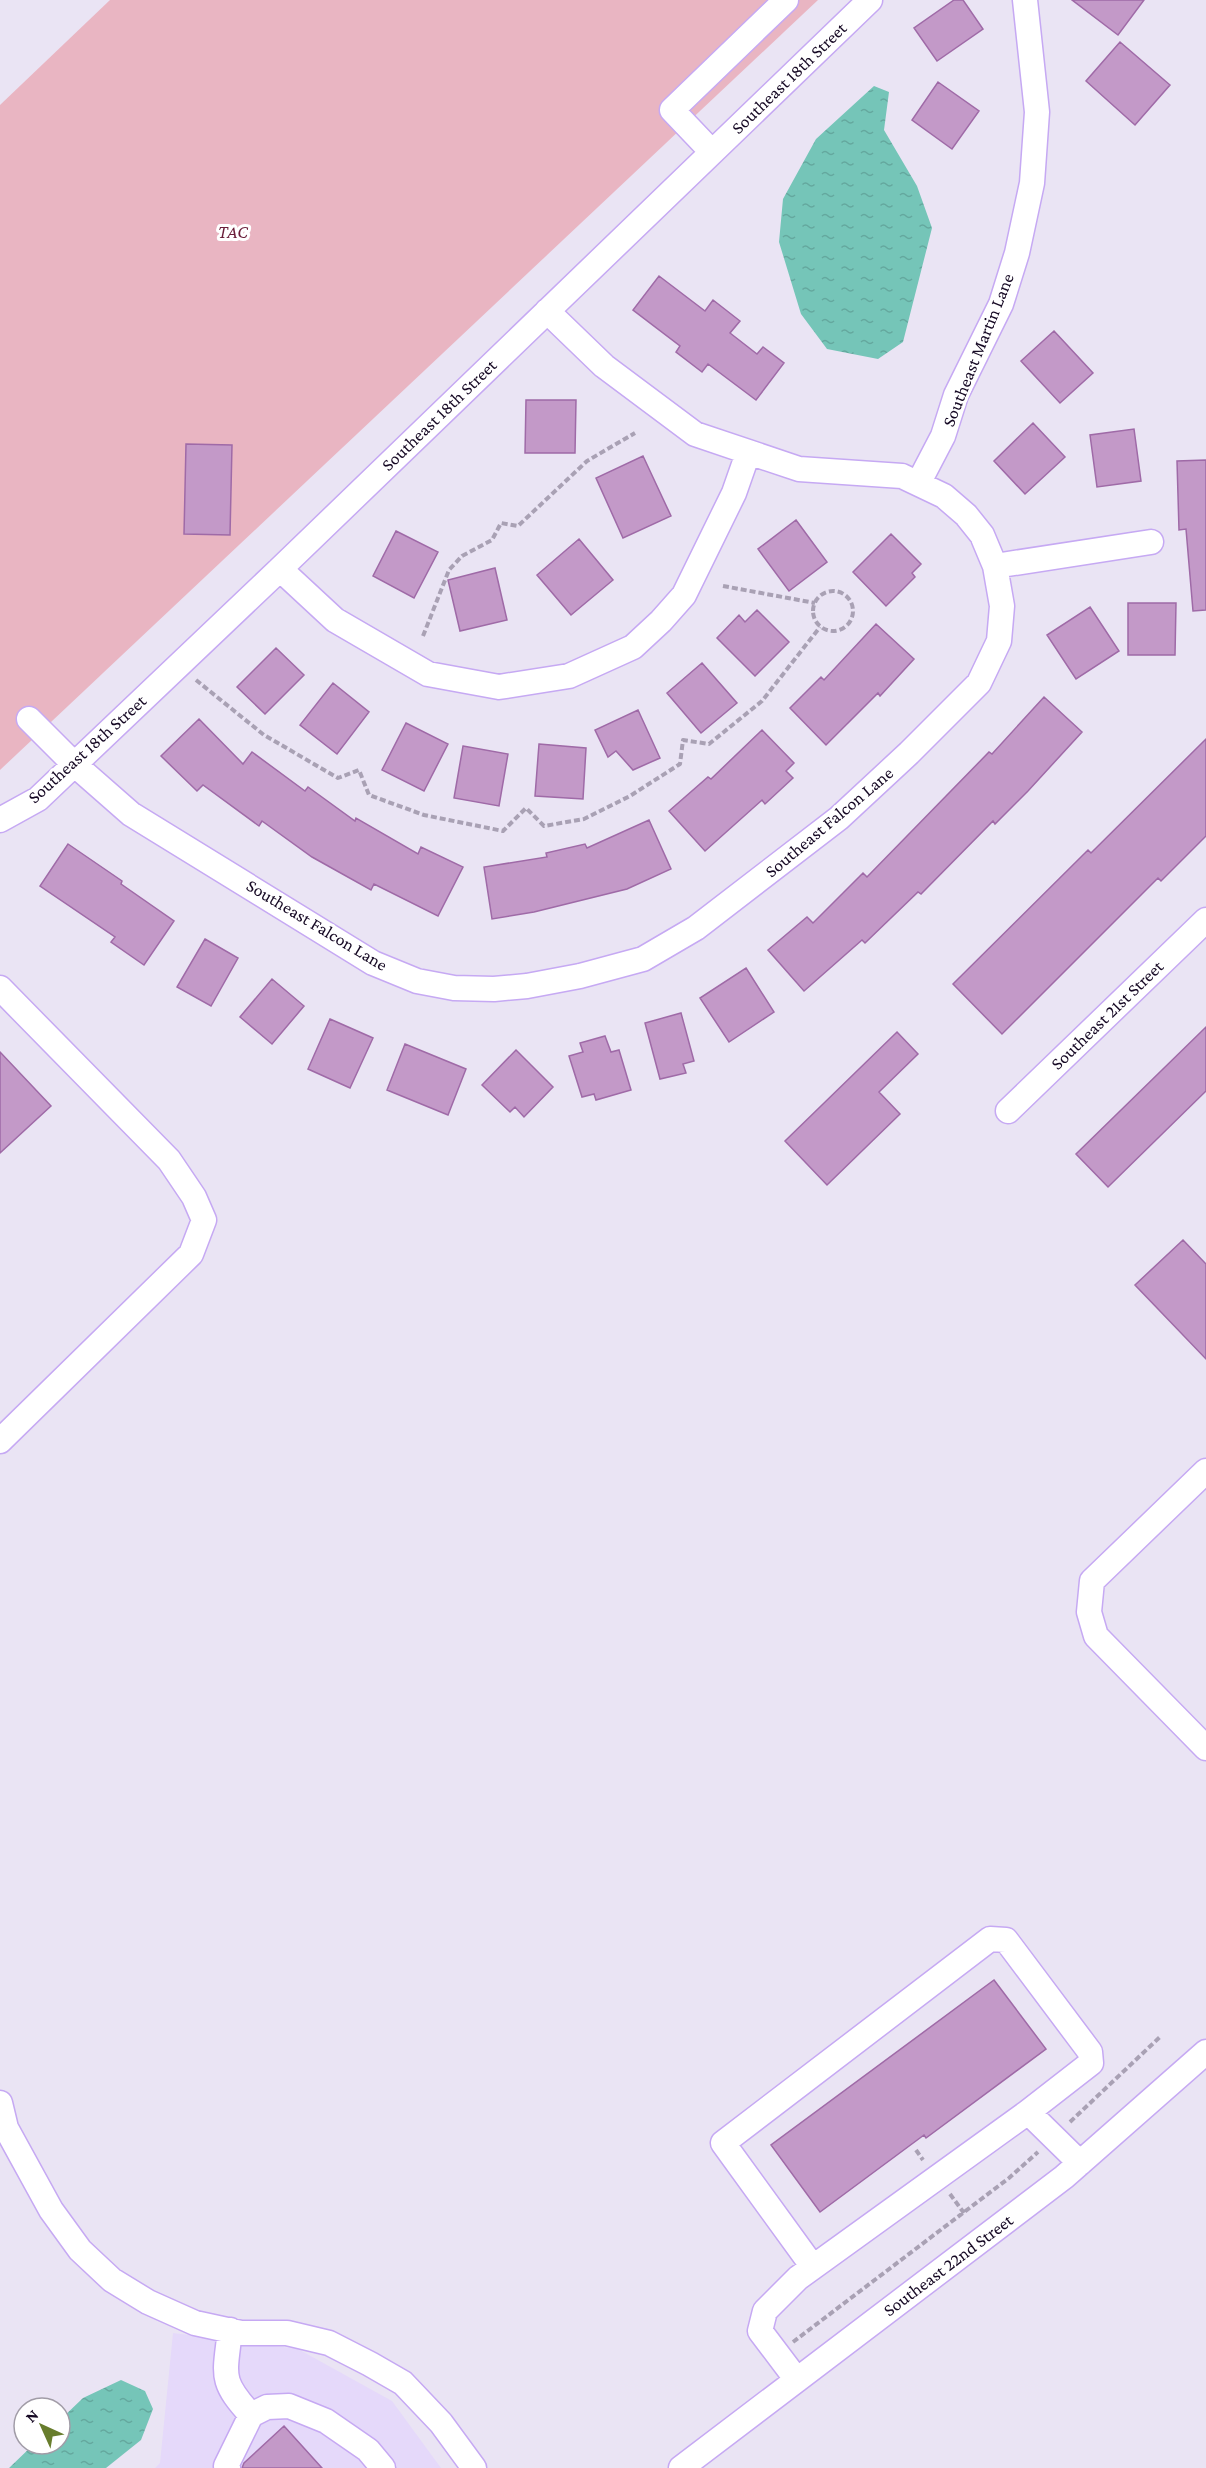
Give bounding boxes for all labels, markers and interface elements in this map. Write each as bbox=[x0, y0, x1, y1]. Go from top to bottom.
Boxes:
street label: Southeast 18th Street bbox=[727, 17, 851, 138]
park label: TAC bbox=[218, 222, 248, 242]
street label: Southeast Martin Lane bbox=[938, 270, 1018, 430]
street label: Southeast 18th Street bbox=[377, 354, 501, 475]
street label: Southeast 18th Street bbox=[24, 690, 151, 807]
street label: Southeast Falcon Lane bbox=[761, 763, 897, 881]
street label: Southeast Falcon Lane bbox=[243, 875, 391, 975]
street label: Southeast 21st Street bbox=[1047, 956, 1168, 1074]
street label: Southeast 22nd Street bbox=[879, 2209, 1018, 2320]
north arrow bbox=[12, 2396, 72, 2456]
text: N bbox=[22, 2406, 42, 2426]

